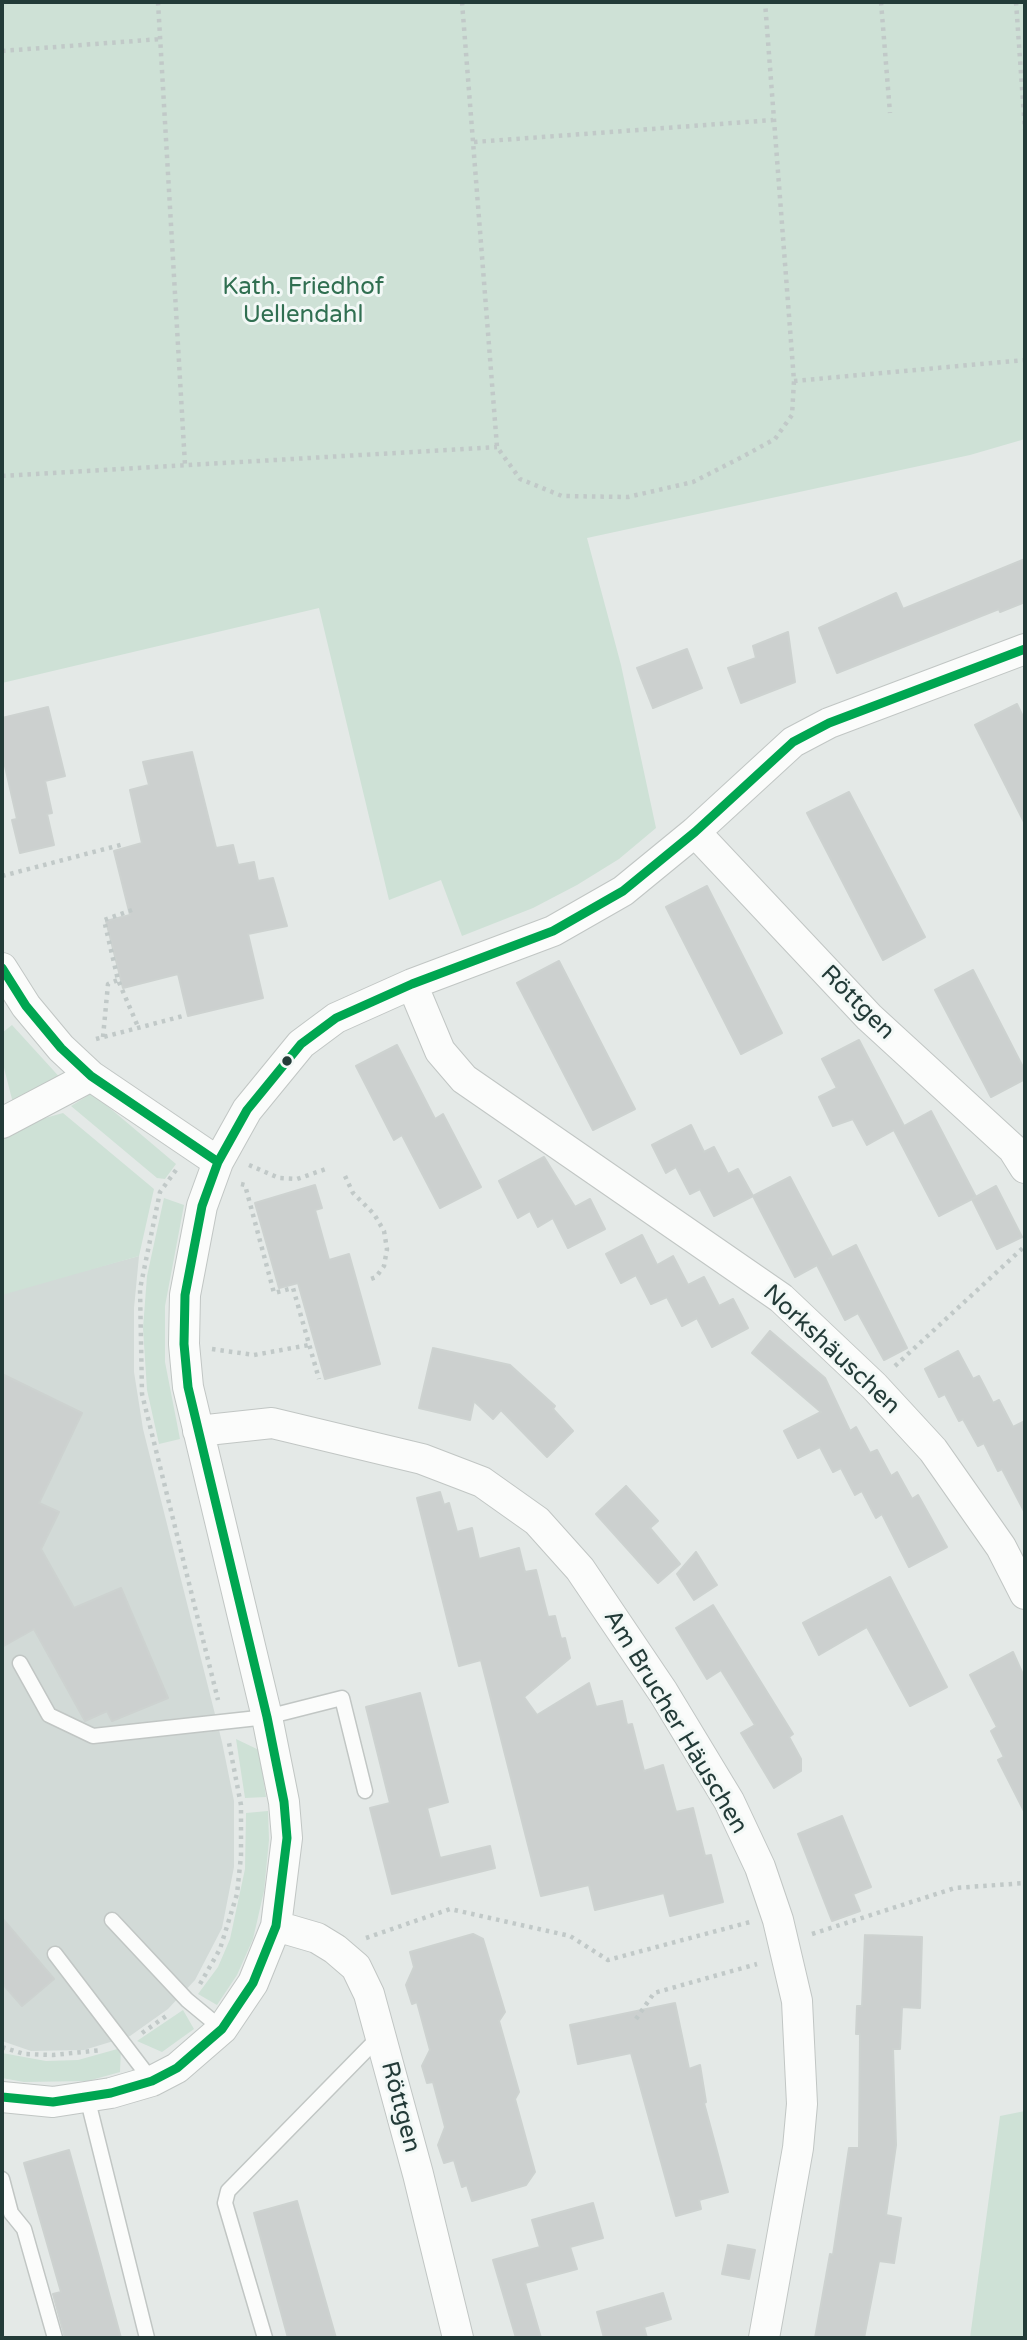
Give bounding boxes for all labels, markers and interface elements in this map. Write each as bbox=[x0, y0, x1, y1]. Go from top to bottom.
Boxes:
park label: Kath. Friedhof Uellendahl bbox=[222, 274, 384, 330]
street label: Röttgen bbox=[814, 960, 900, 1046]
unlabelled marker bbox=[280, 1054, 294, 1068]
street label: Norkshäuschen bbox=[756, 1279, 906, 1421]
street label: Am Brucher Häuschen bbox=[597, 1605, 753, 1839]
street label: Röttgen bbox=[374, 2058, 426, 2156]

